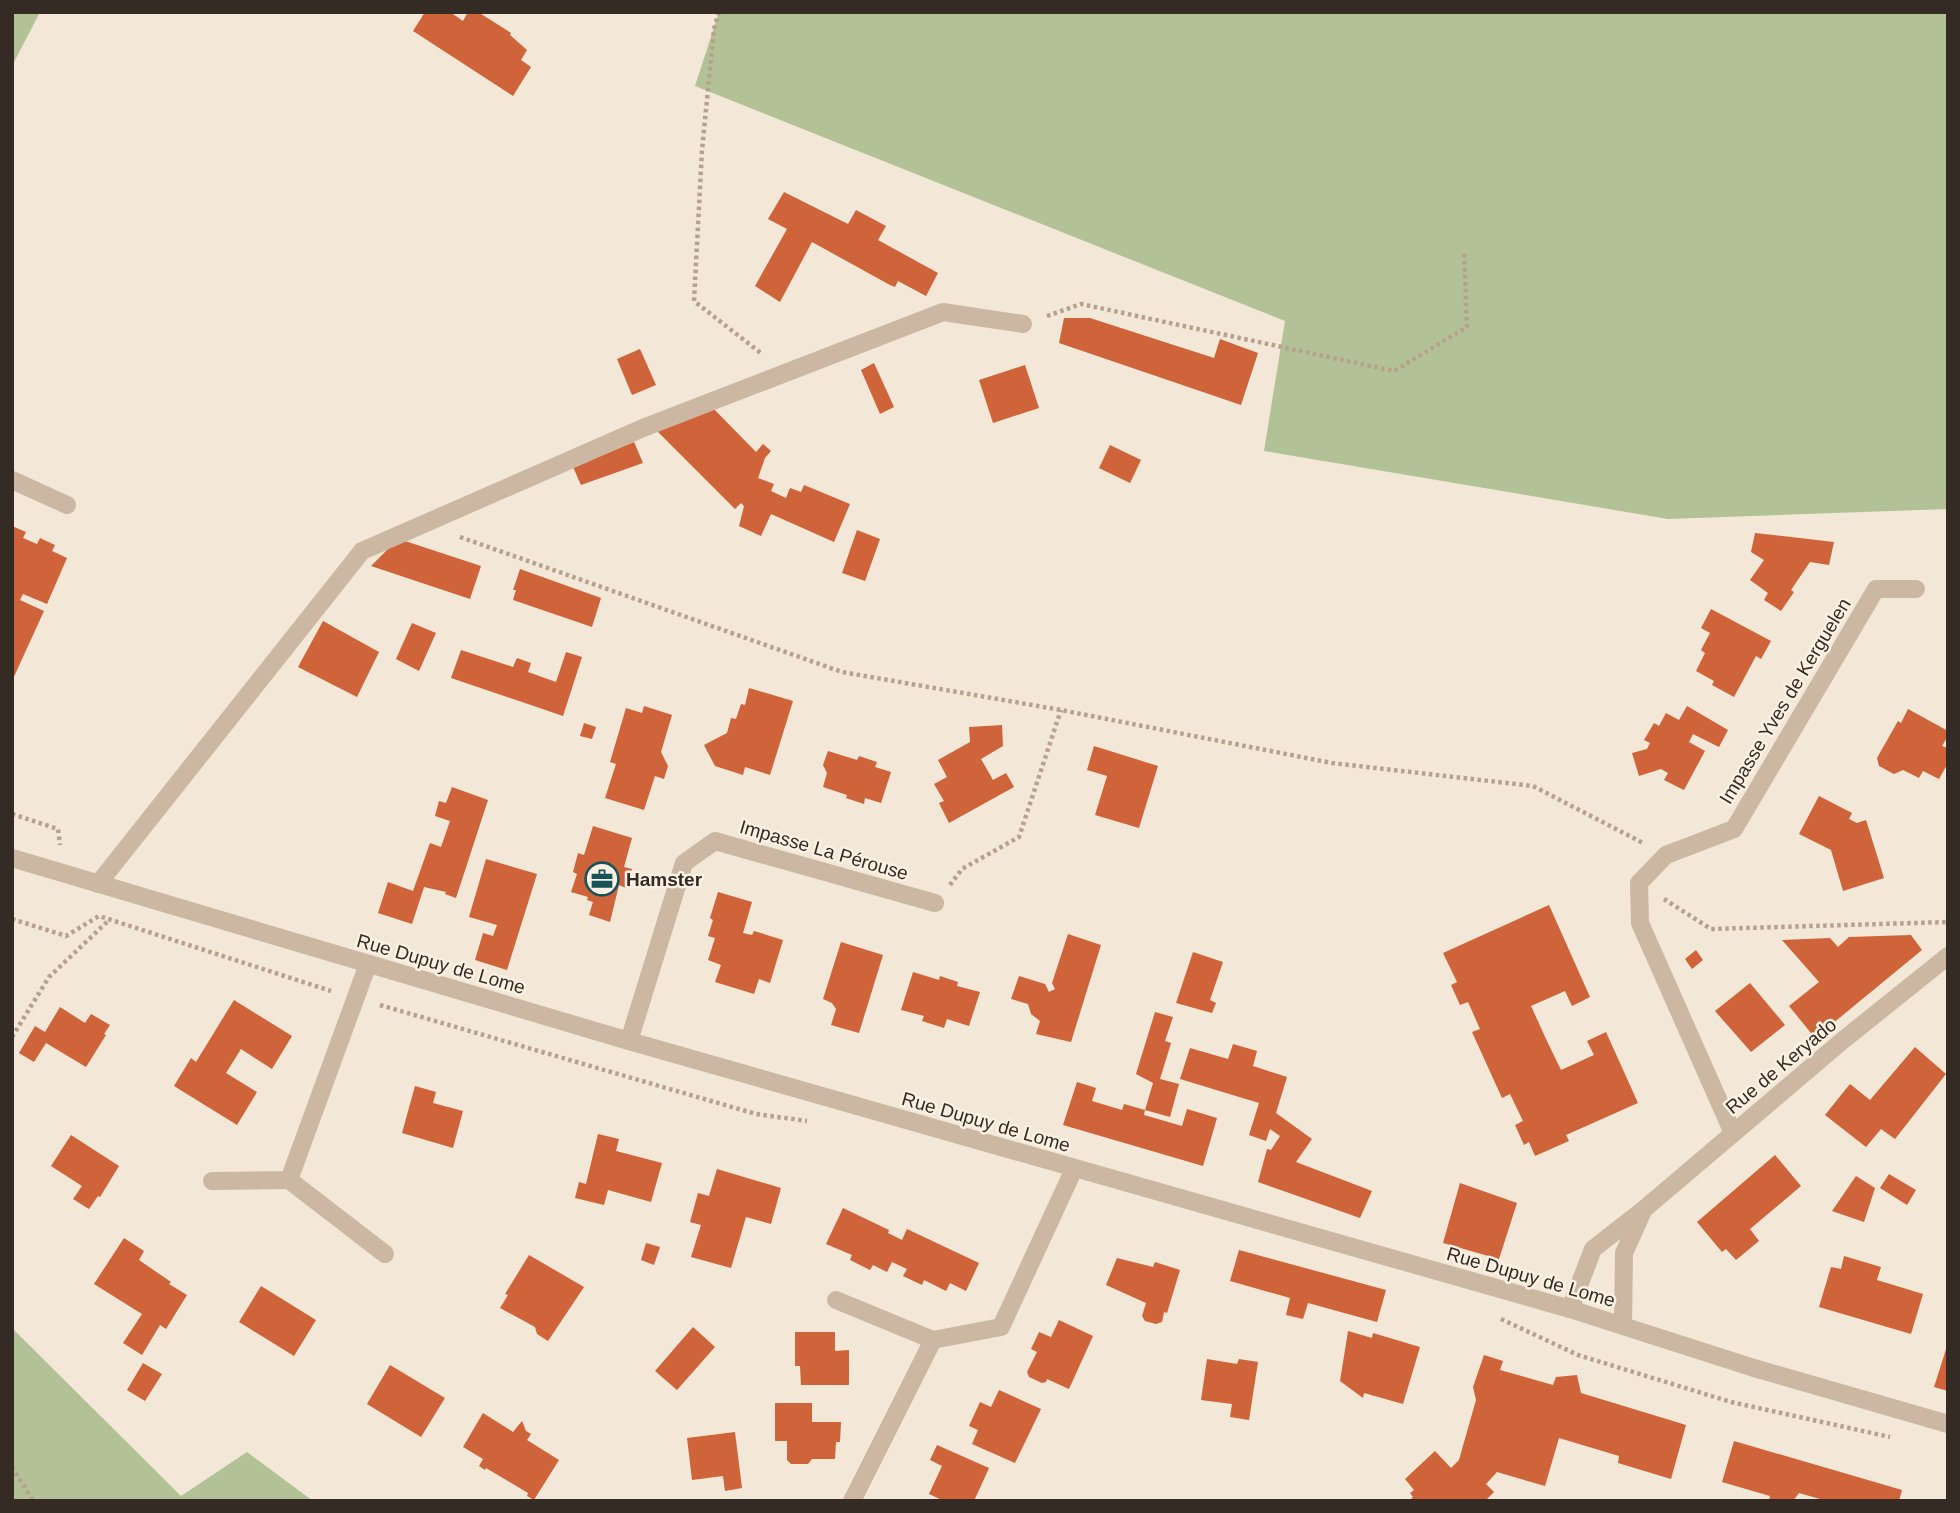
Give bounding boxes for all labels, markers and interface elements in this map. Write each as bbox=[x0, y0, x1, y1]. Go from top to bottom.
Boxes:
street label: Impasse Yves de Kerguelen bbox=[1715, 594, 1855, 808]
street label: Impasse La Pérouse bbox=[737, 816, 911, 884]
office icon: Hamster bbox=[583, 860, 621, 898]
place label: Hamster bbox=[626, 869, 703, 890]
street label: Rue Dupuy de Lome bbox=[354, 930, 528, 998]
street label: Rue de Keryado bbox=[1722, 1014, 1840, 1118]
street label: Rue Dupuy de Lome bbox=[899, 1088, 1073, 1156]
street label: Rue Dupuy de Lome bbox=[1444, 1243, 1618, 1311]

